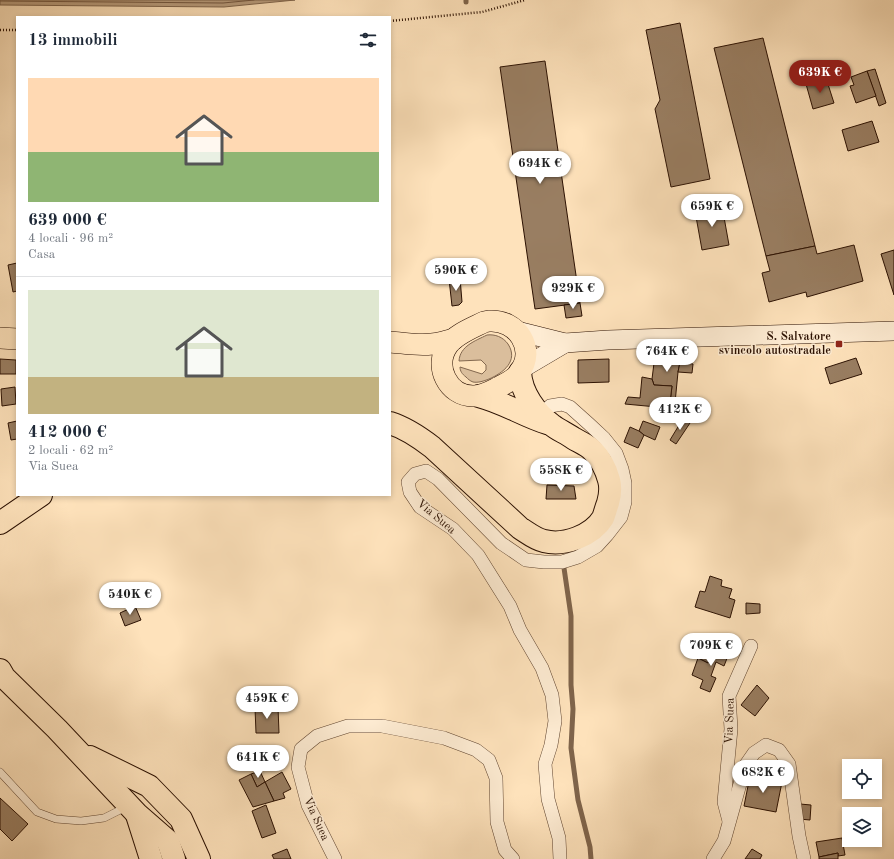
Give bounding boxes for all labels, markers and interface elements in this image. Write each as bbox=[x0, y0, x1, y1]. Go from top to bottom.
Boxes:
icon: filters bbox=[357, 29, 379, 51]
text: 13 immobili bbox=[28, 32, 118, 49]
pin: 639K € bbox=[787, 60, 853, 94]
text: 639K € bbox=[798, 66, 842, 79]
icon: home bbox=[168, 104, 240, 176]
pin: 694K € bbox=[507, 151, 573, 185]
text: 694K € bbox=[518, 157, 562, 170]
pin: 659K € bbox=[679, 194, 745, 228]
text: 659K € bbox=[690, 200, 734, 213]
text: 639 000 € bbox=[28, 212, 107, 229]
text: 4 locali · 96 m² bbox=[28, 232, 113, 245]
text: Casa bbox=[28, 248, 55, 261]
pin: 590K € bbox=[423, 258, 489, 292]
text: 590K € bbox=[434, 264, 478, 277]
pin: 929K € bbox=[540, 276, 606, 310]
text: 929K € bbox=[551, 282, 595, 295]
icon: home bbox=[168, 316, 240, 388]
place label: S. Salvatore svincolo autostradale bbox=[719, 331, 831, 357]
pin: 764K € bbox=[634, 339, 700, 373]
marker: S. Salvatore svincolo autostradale bbox=[834, 339, 844, 349]
text: 764K € bbox=[645, 345, 689, 358]
pin: 412K € bbox=[647, 397, 713, 431]
text: 412K € bbox=[658, 403, 702, 416]
text: 412 000 € bbox=[28, 424, 107, 441]
text: 2 locali · 62 m² bbox=[28, 444, 113, 457]
pin: 558K € bbox=[528, 458, 594, 492]
text: Via Suea bbox=[28, 460, 78, 473]
text: 558K € bbox=[539, 464, 583, 477]
street label: Via Suea bbox=[414, 497, 458, 537]
pin: 540K € bbox=[97, 582, 163, 616]
text: 540K € bbox=[108, 588, 152, 601]
pin: 709K € bbox=[678, 633, 744, 667]
text: 709K € bbox=[689, 639, 733, 652]
pin: 459K € bbox=[234, 686, 300, 720]
text: 459K € bbox=[245, 692, 289, 705]
street label: Via Suea bbox=[723, 697, 737, 744]
pin: 641K € bbox=[225, 745, 291, 779]
text: 641K € bbox=[236, 751, 280, 764]
map controls bbox=[842, 759, 882, 847]
button: locate bbox=[842, 759, 882, 799]
pin: 682K € bbox=[730, 760, 796, 794]
text: 682K € bbox=[741, 766, 785, 779]
street label: Via Suea bbox=[301, 795, 331, 843]
button: layers bbox=[842, 807, 882, 847]

